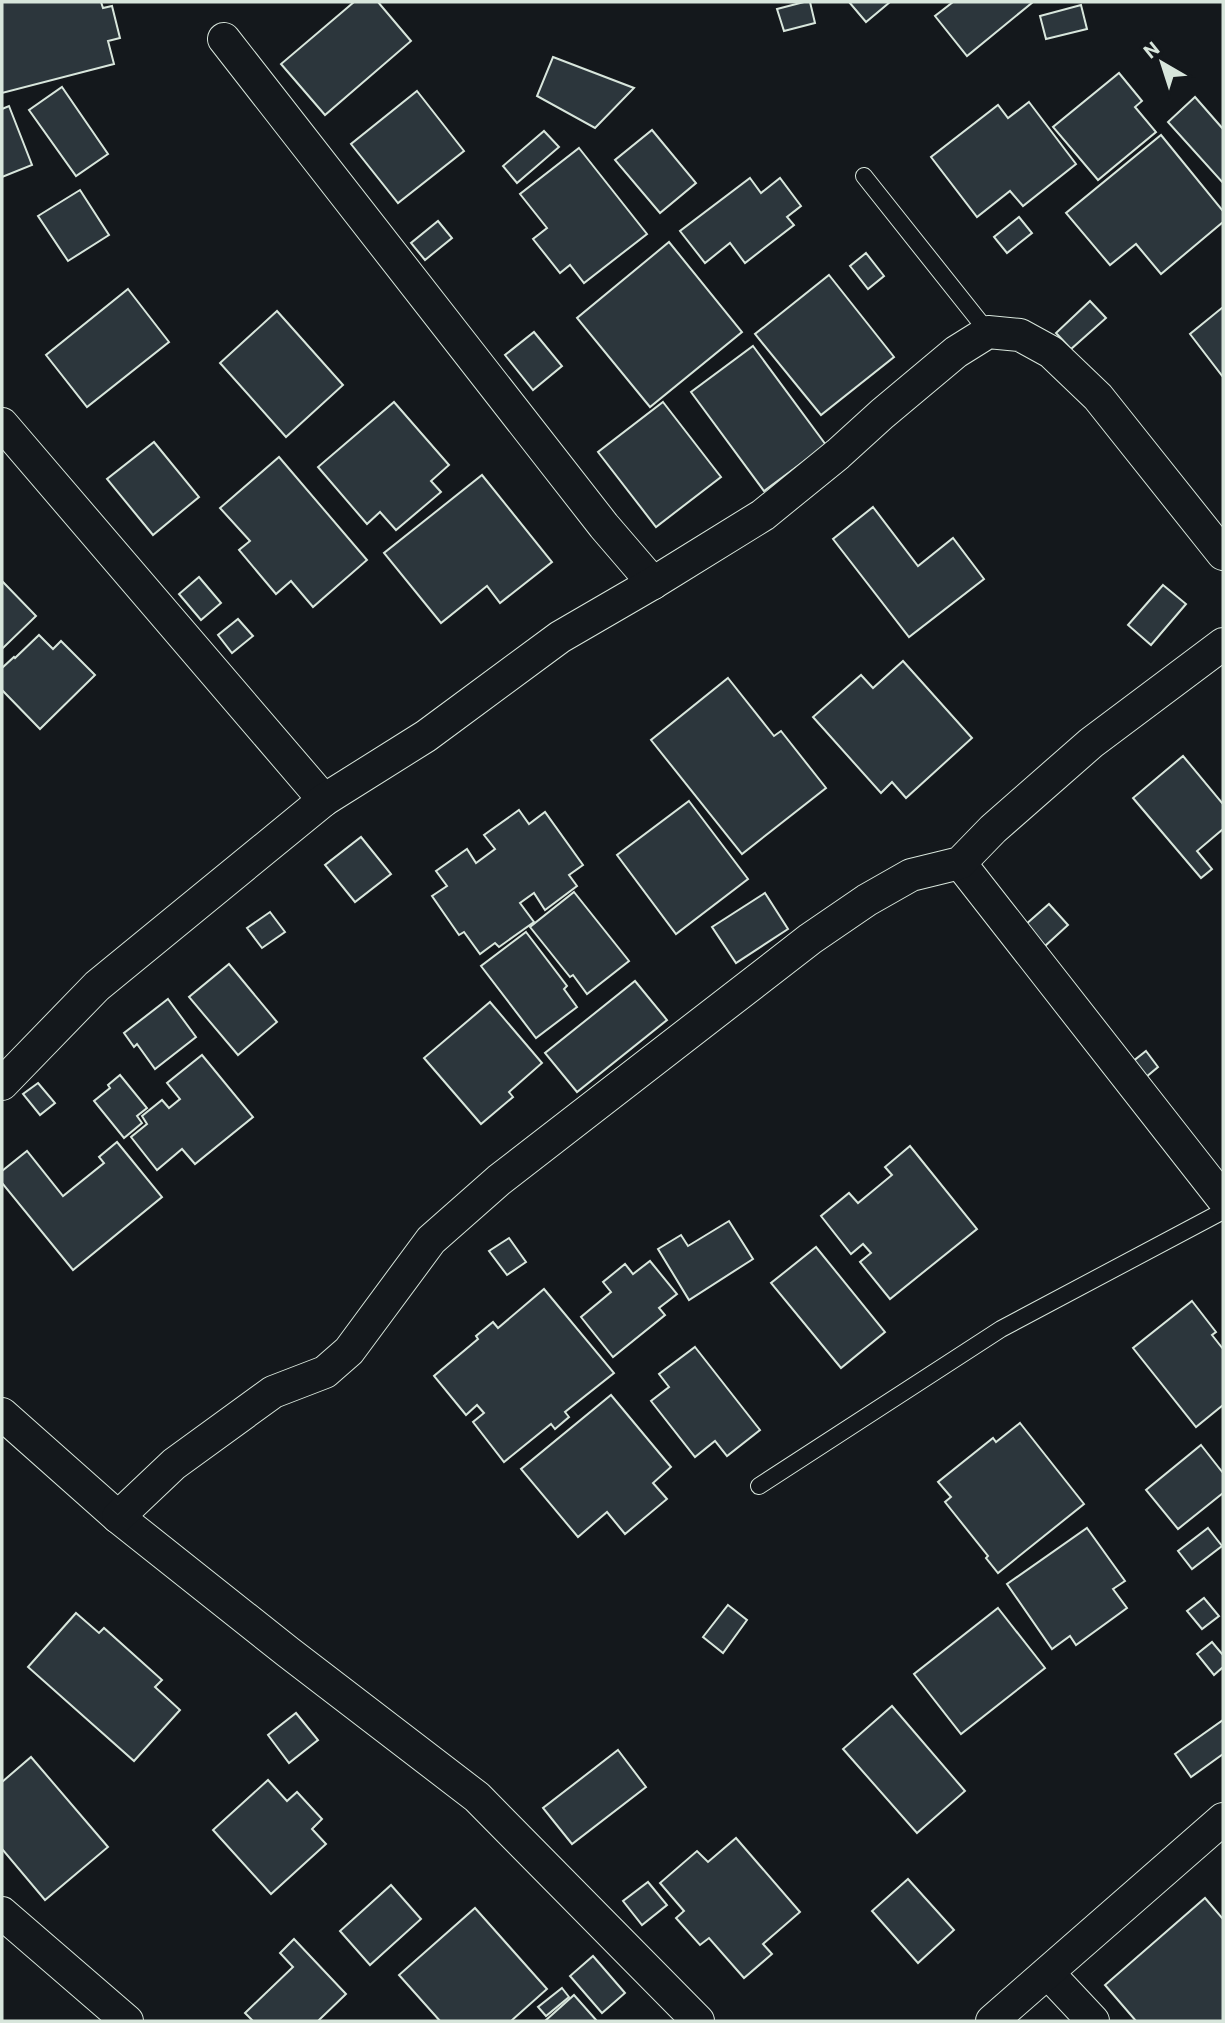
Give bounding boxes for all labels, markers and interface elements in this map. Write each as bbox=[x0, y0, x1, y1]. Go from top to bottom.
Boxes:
north arrow bbox=[1127, 28, 1197, 98]
text: N bbox=[1139, 37, 1164, 63]

